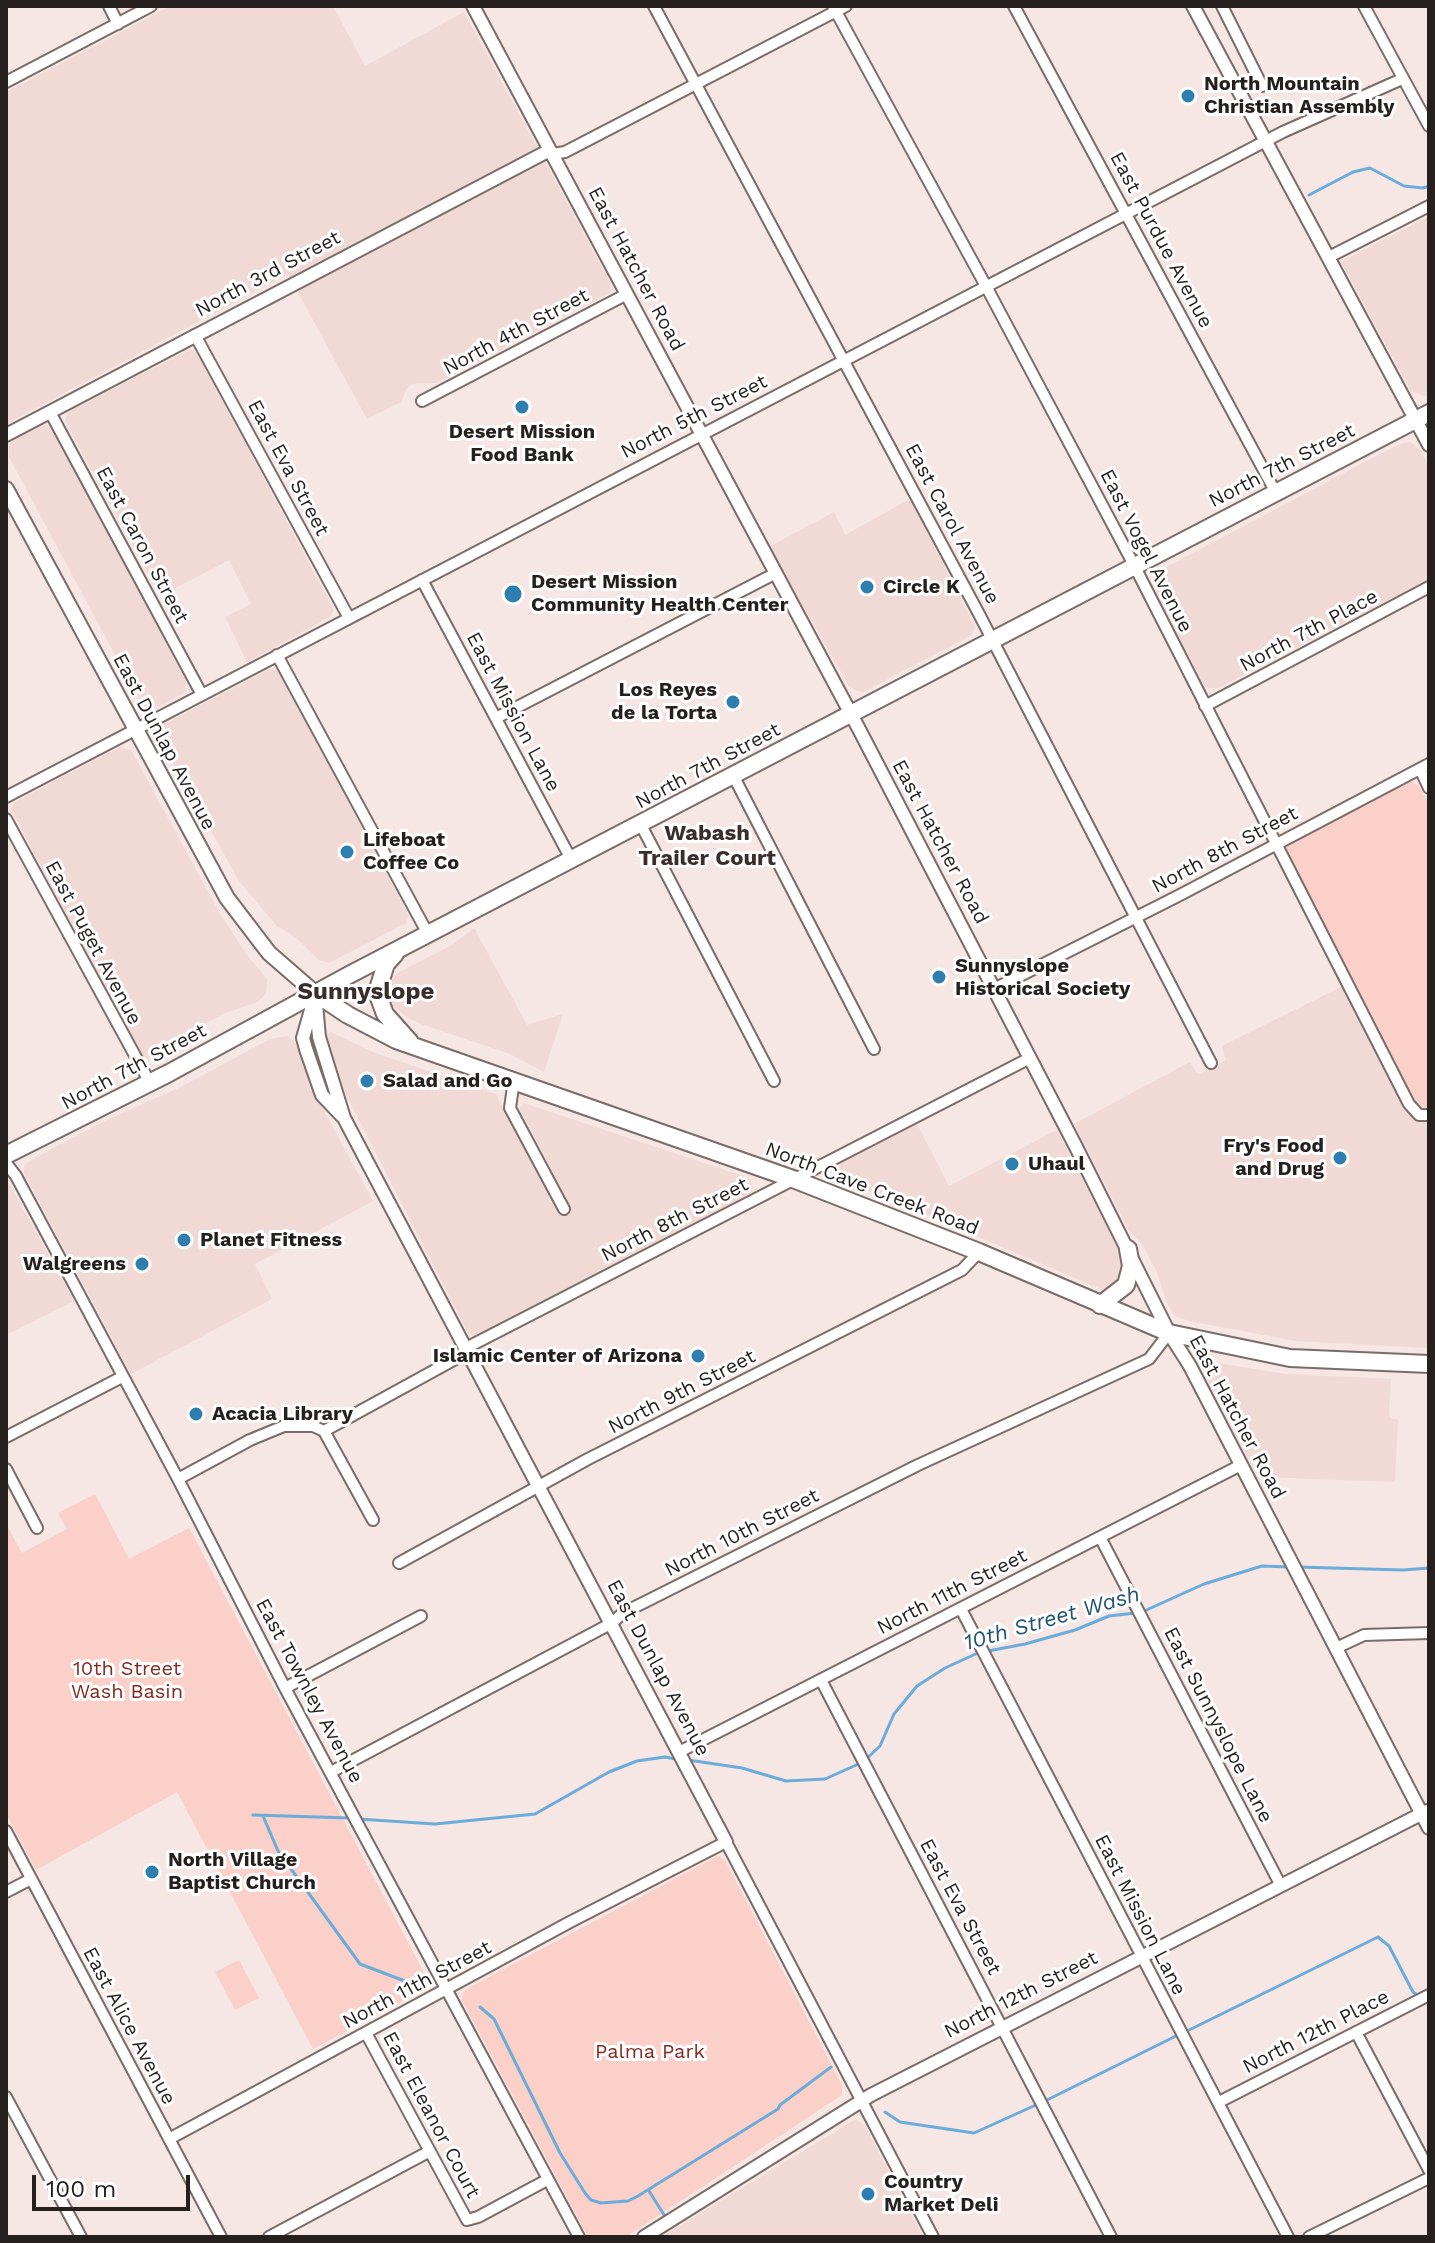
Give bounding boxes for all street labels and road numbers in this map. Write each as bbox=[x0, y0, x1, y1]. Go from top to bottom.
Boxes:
street label: East Purdue Avenue bbox=[1104, 148, 1218, 332]
street label: East Hatcher Road bbox=[583, 183, 689, 355]
street label: North 3rd Street bbox=[191, 226, 345, 322]
street label: North 4th Street bbox=[439, 283, 593, 381]
street label: North 5th Street bbox=[617, 370, 771, 464]
street label: East Eva Street bbox=[242, 396, 334, 540]
street label: North 7th Street bbox=[1205, 419, 1359, 513]
street label: East Carol Avenue bbox=[900, 440, 1004, 608]
street label: East Caron Street bbox=[91, 463, 193, 627]
street label: East Vogel Avenue bbox=[1095, 465, 1197, 637]
street label: North 7th Place bbox=[1236, 585, 1382, 677]
street label: East Mission Lane bbox=[461, 628, 565, 796]
street label: East Dunlap Avenue bbox=[107, 650, 221, 834]
street label: North 7th Street bbox=[631, 718, 785, 814]
street label: East Hatcher Road bbox=[887, 756, 993, 928]
street label: North 8th Street bbox=[1148, 801, 1302, 899]
street label: East Puget Avenue bbox=[40, 857, 146, 1029]
street label: North 7th Street bbox=[57, 1019, 211, 1115]
street label: North Cave Creek Road bbox=[762, 1137, 982, 1241]
street label: North 8th Street bbox=[597, 1173, 753, 1267]
street label: East Hatcher Road bbox=[1184, 1331, 1290, 1503]
street label: North 9th Street bbox=[604, 1345, 760, 1439]
street label: North 10th Street bbox=[661, 1484, 823, 1582]
street label: North 11th Street bbox=[873, 1544, 1031, 1640]
street label: East Dunlap Avenue bbox=[601, 1576, 715, 1760]
street label: East Townley Avenue bbox=[250, 1595, 368, 1787]
street label: East Sunnyslope Lane bbox=[1158, 1623, 1278, 1827]
street label: East Mission Lane bbox=[1089, 1831, 1191, 1999]
street label: East Eva Street bbox=[914, 1835, 1006, 1979]
street label: North 11th Street bbox=[339, 1936, 495, 2034]
street label: East Alice Avenue bbox=[77, 1943, 181, 2109]
street label: North 12th Street bbox=[940, 1946, 1102, 2044]
street label: North 12th Place bbox=[1239, 1985, 1393, 2079]
street label: East Eleanor Court bbox=[377, 2028, 485, 2202]

